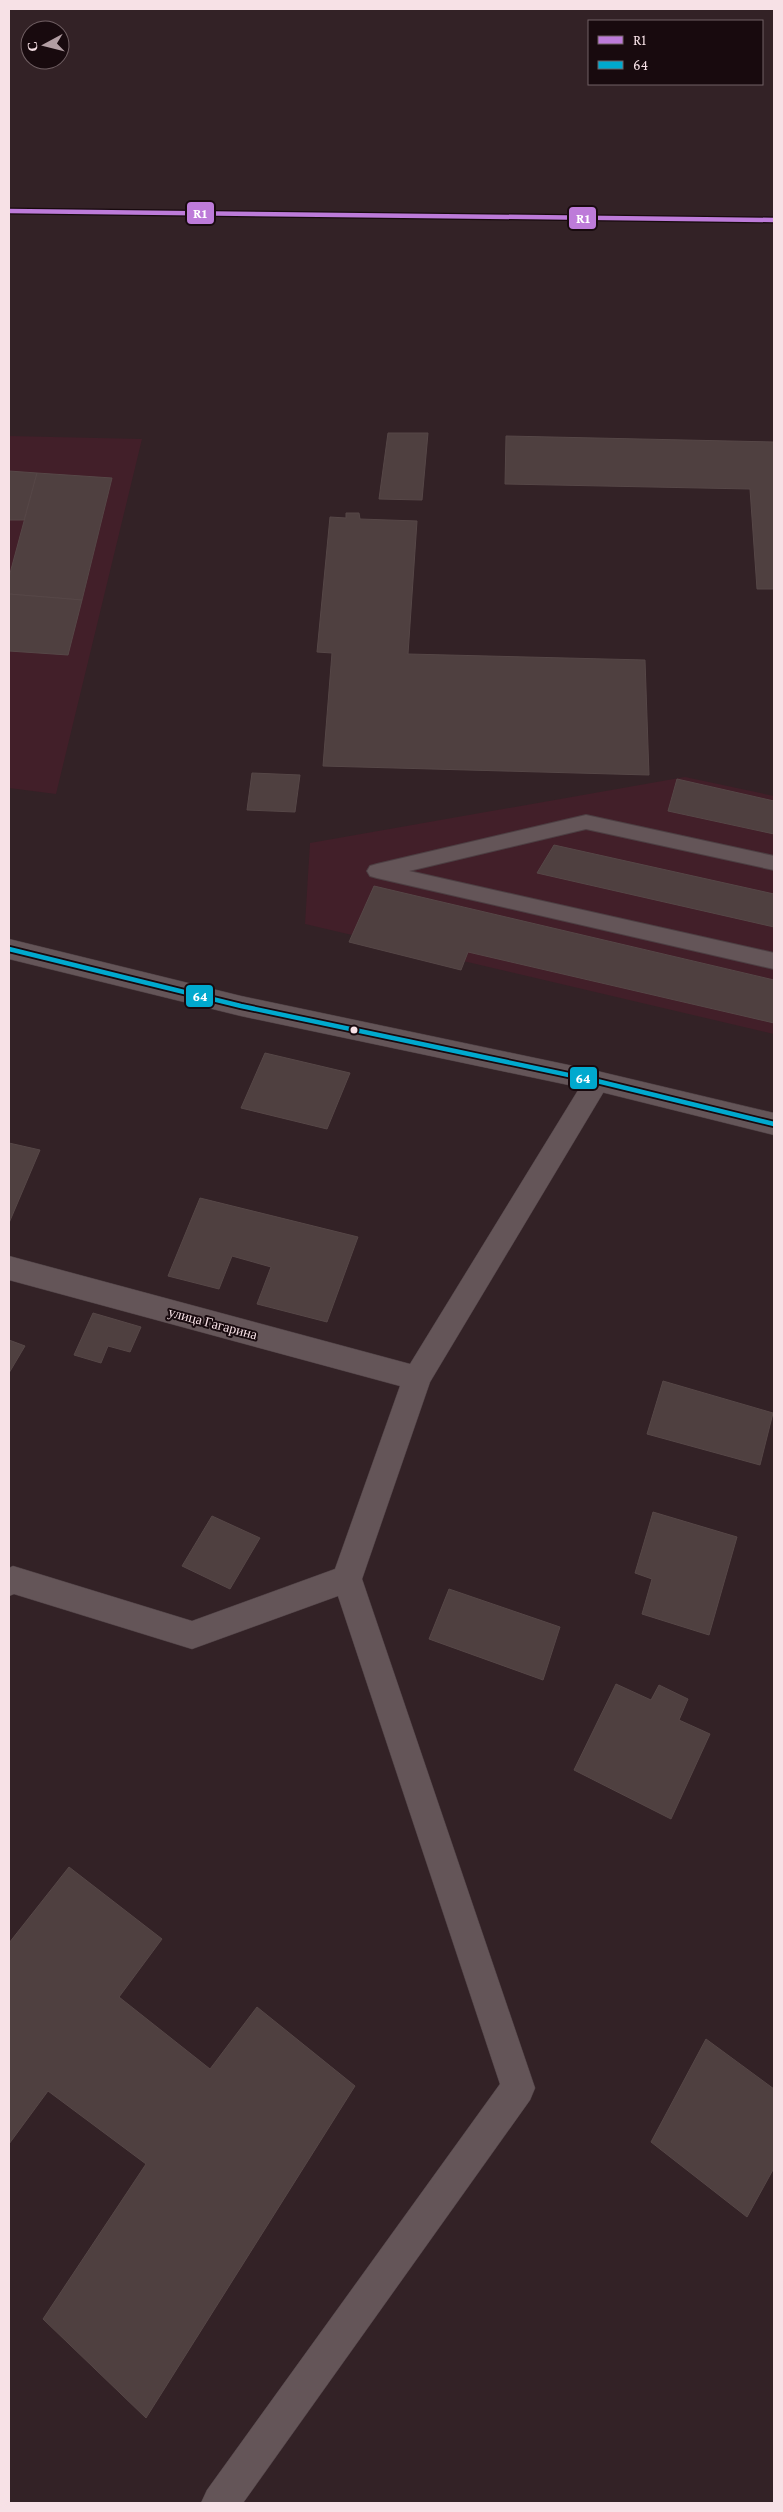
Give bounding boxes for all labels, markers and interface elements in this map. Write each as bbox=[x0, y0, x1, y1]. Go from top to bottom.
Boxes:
north arrow bbox=[20, 20, 70, 70]
legend bbox=[588, 20, 763, 85]
text: R1 bbox=[633, 32, 646, 48]
text: С bbox=[24, 41, 41, 53]
text: 64 bbox=[633, 57, 648, 73]
line badge: R1 bbox=[186, 201, 215, 225]
text: R1 bbox=[193, 205, 207, 221]
line badge: R1 bbox=[568, 206, 597, 230]
text: R1 bbox=[576, 210, 590, 226]
line badge: 64 bbox=[185, 984, 214, 1008]
text: 64 bbox=[192, 988, 208, 1004]
unlabelled marker bbox=[349, 1025, 359, 1035]
line badge: 64 bbox=[569, 1066, 598, 1090]
text: 64 bbox=[575, 1070, 591, 1086]
street label: улица Гагарина bbox=[167, 1303, 260, 1343]

